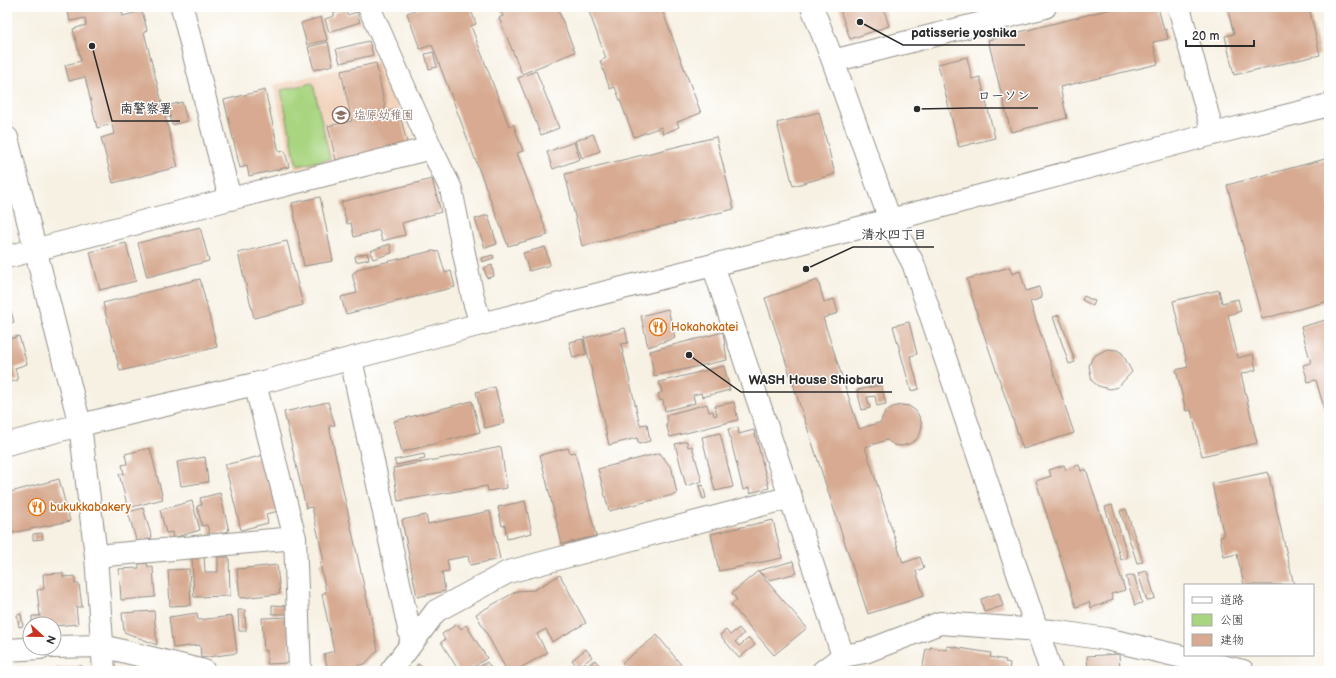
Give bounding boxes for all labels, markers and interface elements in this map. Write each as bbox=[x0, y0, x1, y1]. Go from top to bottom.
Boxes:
callout: patisserie yoshika bbox=[903, 20, 1025, 45]
scale bar bbox=[1186, 22, 1254, 48]
text: patisserie yoshika bbox=[911, 25, 1017, 41]
text: 20 m bbox=[1192, 29, 1219, 44]
callout: ローソン bbox=[970, 83, 1038, 108]
text: ローソン bbox=[978, 88, 1030, 104]
callout: 南警察署 bbox=[112, 96, 180, 121]
text: 南警察署 bbox=[120, 101, 172, 117]
school or university icon: 塩原幼稚園 bbox=[331, 105, 351, 125]
place label: 塩原幼稚園 bbox=[354, 108, 414, 123]
callout: 清水四丁目 bbox=[853, 222, 934, 247]
text: 清水四丁目 bbox=[861, 227, 927, 243]
restaurant icon: Hokahokatei bbox=[648, 317, 668, 337]
place label: Hokahokatei bbox=[671, 320, 738, 335]
callout: WASH House Shiobaru bbox=[741, 367, 892, 392]
text: WASH House Shiobaru bbox=[748, 372, 884, 388]
restaurant icon: bukukkabakery bbox=[27, 497, 47, 517]
place label: bukukkabakery bbox=[50, 500, 131, 515]
legend bbox=[1184, 584, 1314, 656]
text: 道路 bbox=[1220, 593, 1244, 608]
text: 公園 bbox=[1220, 613, 1244, 628]
north arrow bbox=[22, 616, 62, 656]
text: N bbox=[43, 633, 58, 646]
text: 建物 bbox=[1220, 633, 1244, 648]

